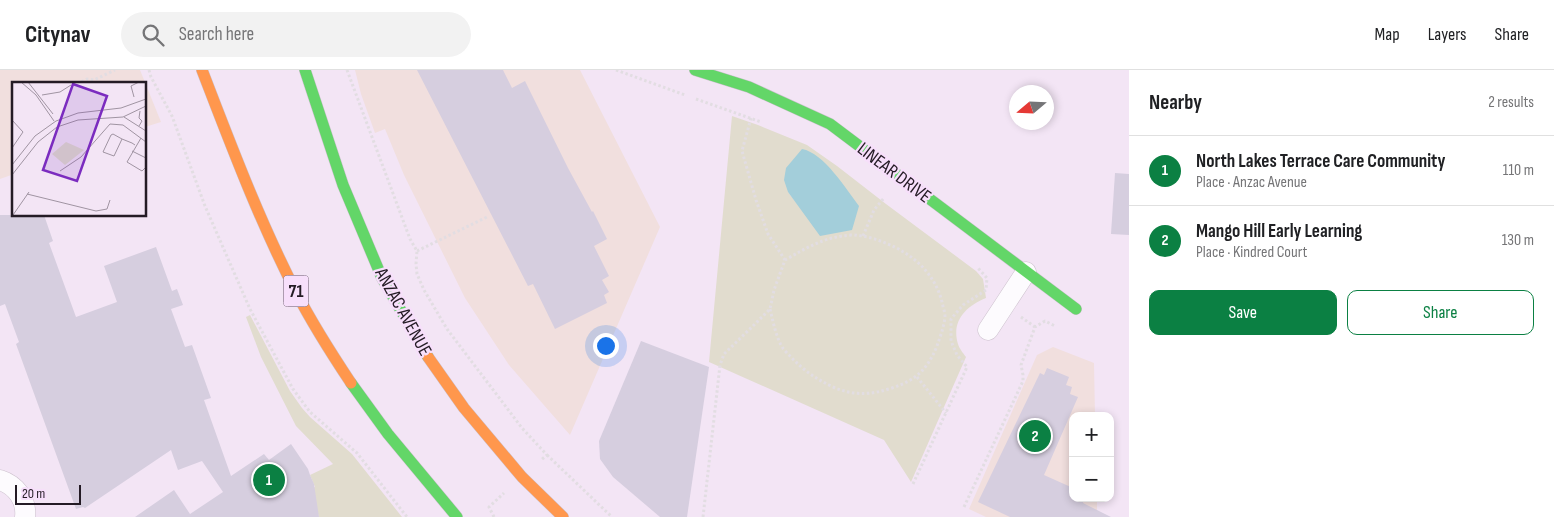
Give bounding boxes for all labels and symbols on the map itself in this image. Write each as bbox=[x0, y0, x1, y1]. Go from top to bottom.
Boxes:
inset map bbox=[12, 82, 146, 216]
north arrow bbox=[1009, 85, 1054, 130]
street label: LINEAR DRIVE bbox=[853, 138, 935, 208]
street label: ANZAC AVENUE bbox=[369, 263, 437, 360]
road number: 71 bbox=[284, 276, 308, 307]
your location bbox=[593, 333, 619, 359]
pin: 2 bbox=[1019, 417, 1051, 455]
pin: 1 bbox=[253, 461, 285, 499]
scale bar bbox=[15, 482, 81, 505]

